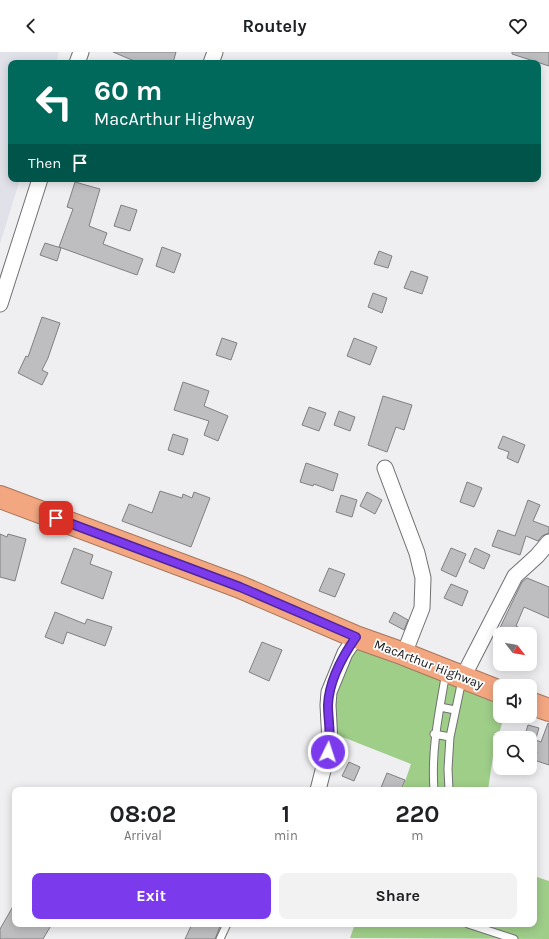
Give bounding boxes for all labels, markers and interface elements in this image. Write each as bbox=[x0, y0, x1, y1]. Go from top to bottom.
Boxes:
icon: back bbox=[20, 15, 42, 37]
text: Routely bbox=[242, 15, 307, 37]
icon: heart bbox=[507, 15, 529, 37]
text: 60 m bbox=[94, 74, 162, 107]
icon: left bbox=[28, 76, 80, 128]
text: MacArthur Highway bbox=[94, 108, 254, 130]
icon: arrive bbox=[69, 152, 91, 174]
text: Then bbox=[28, 154, 61, 172]
pin bbox=[39, 501, 73, 535]
icon: arrive bbox=[45, 507, 67, 529]
north arrow bbox=[493, 627, 537, 671]
map controls bbox=[493, 627, 537, 775]
street label: MacArthur Highway bbox=[372, 636, 486, 692]
button: sound bbox=[493, 679, 537, 723]
position arrow bbox=[307, 731, 349, 773]
button: search bbox=[493, 731, 537, 775]
text: 08:02 bbox=[110, 800, 176, 828]
text: 1 bbox=[282, 800, 290, 828]
text: 220 bbox=[395, 800, 440, 828]
text: Arrival bbox=[124, 828, 162, 843]
text: min bbox=[274, 828, 298, 843]
text: m bbox=[411, 828, 423, 843]
button: Exit bbox=[32, 873, 271, 919]
button: Share bbox=[279, 873, 517, 919]

